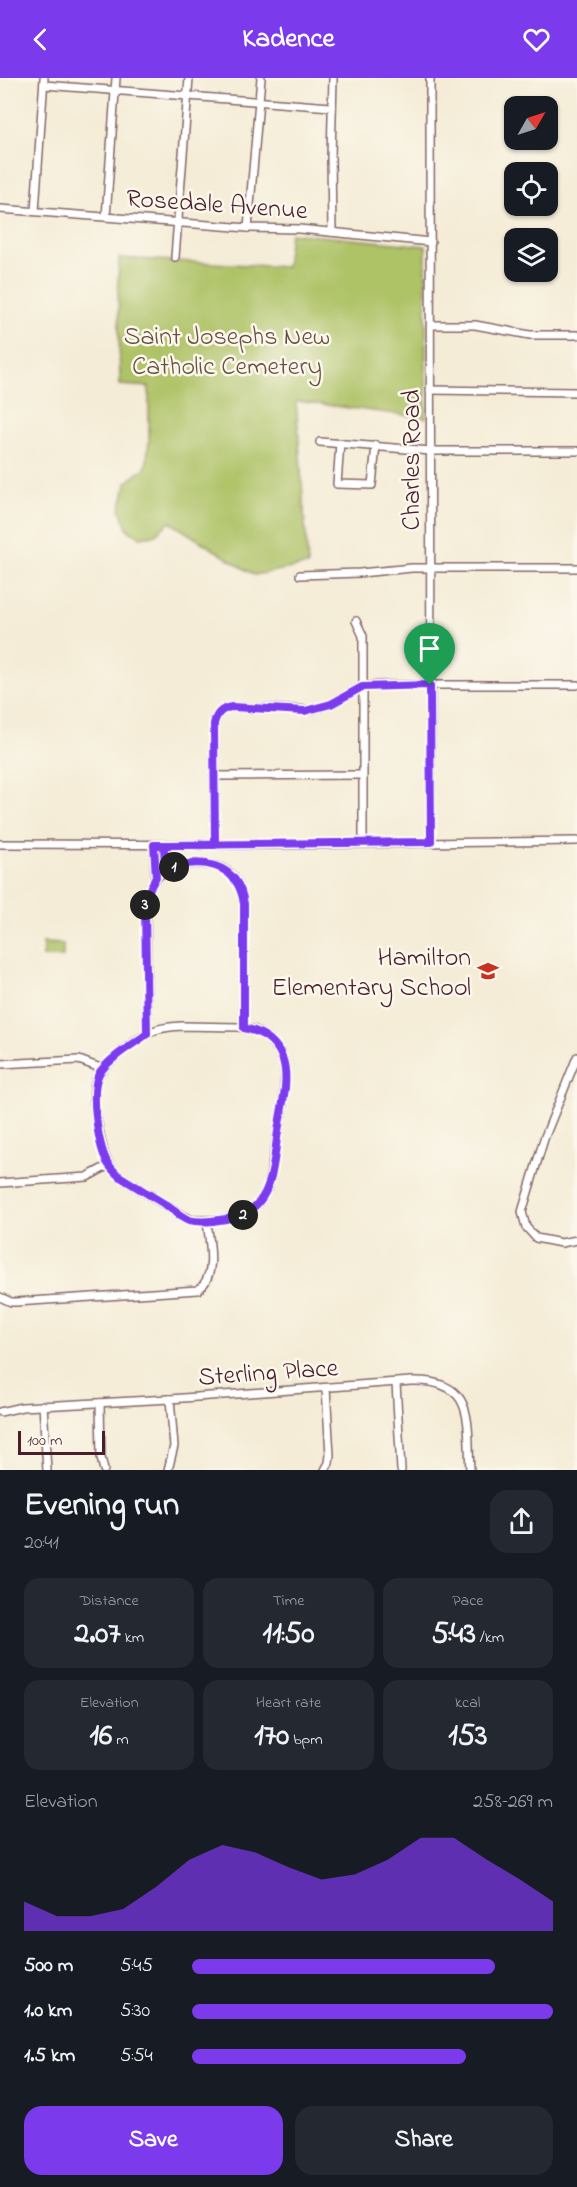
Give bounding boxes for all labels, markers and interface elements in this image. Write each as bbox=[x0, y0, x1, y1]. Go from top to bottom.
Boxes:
text: Kadence bbox=[242, 20, 335, 59]
icon: back bbox=[24, 23, 57, 56]
icon: heart bbox=[520, 23, 553, 56]
north arrow bbox=[504, 96, 558, 150]
map controls bbox=[504, 96, 558, 282]
button: locate bbox=[504, 162, 558, 216]
street label: Rosedale Avenue bbox=[125, 181, 309, 231]
button: layers bbox=[504, 228, 558, 282]
park label: Saint Josephs New Catholic Cemetery bbox=[124, 319, 330, 387]
street label: Charles Road bbox=[394, 389, 432, 531]
pin bbox=[404, 623, 455, 685]
icon: arrive bbox=[413, 632, 446, 665]
pin: 1 bbox=[159, 852, 189, 882]
text: 1 bbox=[171, 855, 177, 879]
pin: 3 bbox=[130, 890, 160, 920]
text: 3 bbox=[142, 893, 148, 917]
place label: Hamilton Elementary School bbox=[272, 940, 471, 1008]
school or university icon: Hamilton Elementary School bbox=[476, 959, 500, 983]
pin: 2 bbox=[228, 1200, 258, 1230]
text: 2 bbox=[239, 1203, 247, 1227]
street label: Sterling Place bbox=[197, 1350, 340, 1398]
scale bar bbox=[18, 1428, 105, 1456]
text: 100 m bbox=[27, 1429, 62, 1453]
text: Evening run bbox=[24, 1482, 179, 1530]
button: share bbox=[490, 1490, 553, 1553]
text: 20:41 bbox=[24, 1529, 59, 1558]
text: Distance bbox=[80, 1589, 139, 1613]
text: Time bbox=[273, 1589, 304, 1613]
text: Pace bbox=[452, 1589, 483, 1613]
text: 2.07 bbox=[74, 1613, 121, 1657]
text: 11:50 bbox=[263, 1613, 314, 1657]
text: 5:43 bbox=[431, 1613, 476, 1657]
text: km bbox=[121, 1626, 144, 1650]
text: /km bbox=[476, 1626, 504, 1650]
text: Elevation bbox=[80, 1691, 139, 1715]
text: Heart rate bbox=[256, 1691, 321, 1715]
text: kcal bbox=[455, 1691, 481, 1715]
text: 16 bbox=[90, 1715, 112, 1759]
text: 170 bbox=[254, 1715, 289, 1759]
text: 153 bbox=[448, 1715, 487, 1759]
text: m bbox=[112, 1728, 129, 1752]
text: bpm bbox=[289, 1728, 323, 1752]
text: Elevation bbox=[24, 1788, 98, 1817]
text: 258–269 m bbox=[473, 1788, 553, 1817]
text: 500 m bbox=[24, 1952, 73, 1981]
text: 5:45 bbox=[120, 1952, 153, 1981]
text: 1.0 km bbox=[24, 1997, 72, 2026]
text: 5:30 bbox=[120, 1997, 150, 2026]
text: 1.5 km bbox=[24, 2042, 75, 2071]
text: 5:54 bbox=[120, 2042, 153, 2071]
button: Save bbox=[24, 2106, 283, 2175]
button: Share bbox=[295, 2106, 553, 2175]

